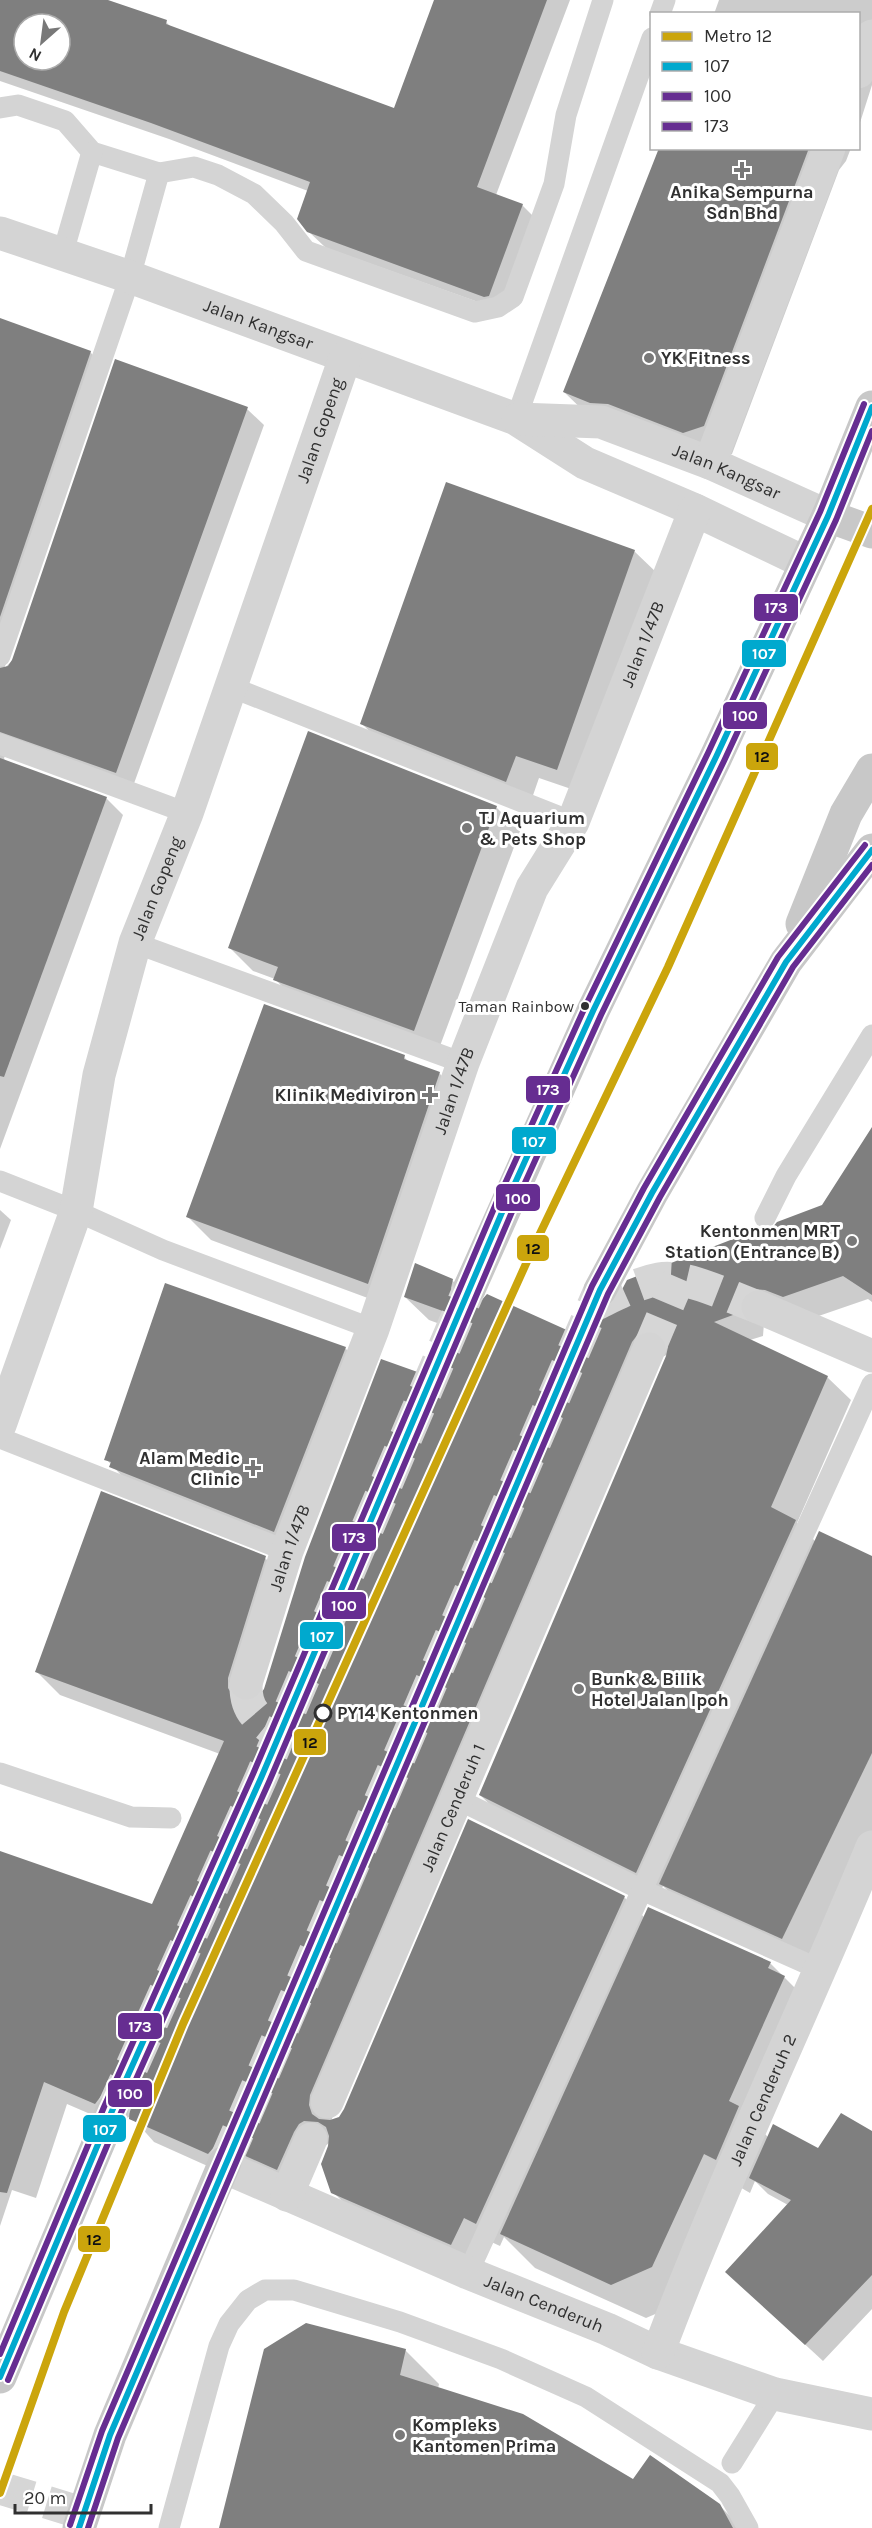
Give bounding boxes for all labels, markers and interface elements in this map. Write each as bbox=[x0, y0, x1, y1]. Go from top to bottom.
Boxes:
north arrow bbox=[12, 12, 72, 72]
legend bbox=[650, 12, 860, 150]
text: Metro 12 bbox=[704, 25, 772, 47]
text: N bbox=[26, 44, 45, 66]
text: 107 bbox=[704, 55, 730, 77]
text: 100 bbox=[704, 85, 731, 107]
text: 173 bbox=[704, 115, 729, 137]
marker: Anika Sempurna Sdn Bhd bbox=[733, 161, 751, 179]
place label: Anika Sempurna Sdn Bhd bbox=[670, 181, 814, 224]
street label: Jalan Kangsar bbox=[201, 294, 317, 355]
place label: YK Fitness bbox=[661, 347, 750, 369]
marker: YK Fitness bbox=[642, 351, 656, 365]
street label: Jalan Gopeng bbox=[292, 375, 348, 486]
street label: Jalan Kangsar bbox=[670, 439, 784, 504]
line badge: 173 bbox=[753, 593, 799, 622]
street label: Jalan 1/47B bbox=[616, 598, 669, 690]
text: 173 bbox=[764, 598, 788, 617]
line badge: 107 bbox=[741, 639, 787, 668]
text: 107 bbox=[752, 644, 776, 663]
line badge: 100 bbox=[722, 701, 768, 730]
text: 100 bbox=[732, 706, 758, 725]
line badge: 12 bbox=[745, 742, 779, 771]
text: 12 bbox=[754, 747, 770, 766]
place label: TJ Aquarium & Pets Shop bbox=[479, 807, 586, 850]
marker: TJ Aquarium & Pets Shop bbox=[460, 821, 474, 835]
street label: Jalan Gopeng bbox=[126, 833, 188, 943]
place label: Taman Rainbow bbox=[458, 997, 574, 1016]
marker: Taman Rainbow bbox=[579, 1000, 591, 1012]
street label: Jalan 1/47B bbox=[429, 1044, 479, 1137]
line badge: 173 bbox=[525, 1075, 571, 1104]
text: 173 bbox=[536, 1080, 560, 1099]
place label: Klinik Mediviron bbox=[275, 1084, 416, 1106]
marker: Klinik Mediviron bbox=[421, 1086, 439, 1104]
line badge: 107 bbox=[511, 1126, 557, 1155]
text: 107 bbox=[522, 1132, 546, 1151]
line badge: 100 bbox=[495, 1183, 541, 1212]
text: 100 bbox=[505, 1189, 531, 1208]
place label: Kentonmen MRT Station (Entrance B) bbox=[665, 1220, 840, 1263]
line badge: 12 bbox=[516, 1234, 550, 1262]
marker: Kentonmen MRT Station (Entrance B) bbox=[845, 1234, 859, 1248]
text: 12 bbox=[525, 1239, 541, 1258]
place label: Alam Medic Clinic bbox=[139, 1447, 240, 1490]
marker: Alam Medic Clinic bbox=[244, 1459, 262, 1477]
street label: Jalan 1/47B bbox=[264, 1501, 315, 1594]
line badge: 173 bbox=[331, 1523, 377, 1552]
text: 173 bbox=[342, 1528, 366, 1547]
line badge: 100 bbox=[321, 1591, 367, 1620]
text: 100 bbox=[331, 1596, 357, 1615]
line badge: 107 bbox=[299, 1621, 344, 1650]
text: 107 bbox=[310, 1627, 334, 1646]
place label: Bunk & Bilik Hotel Jalan Ipoh bbox=[591, 1668, 729, 1711]
marker: Bunk & Bilik Hotel Jalan Ipoh bbox=[572, 1682, 586, 1696]
place label: PY14 Kentonmen bbox=[337, 1702, 479, 1724]
marker: PY14 Kentonmen bbox=[314, 1704, 332, 1722]
line badge: 12 bbox=[293, 1728, 327, 1756]
text: 12 bbox=[302, 1733, 318, 1752]
street label: Jalan Cenderuh 1 bbox=[416, 1740, 490, 1875]
line badge: 173 bbox=[117, 2012, 163, 2040]
text: 173 bbox=[128, 2017, 152, 2036]
street label: Jalan Cenderuh 2 bbox=[724, 2031, 801, 2169]
line badge: 100 bbox=[107, 2079, 153, 2108]
text: 100 bbox=[117, 2084, 143, 2103]
line badge: 107 bbox=[82, 2114, 127, 2143]
text: 107 bbox=[93, 2120, 117, 2139]
line badge: 12 bbox=[77, 2225, 111, 2253]
text: 12 bbox=[86, 2230, 102, 2249]
street label: Jalan Cenderuh bbox=[481, 2270, 607, 2338]
place label: Kompleks Kantomen Prima bbox=[412, 2414, 556, 2457]
marker: Kompleks Kantomen Prima bbox=[393, 2428, 407, 2442]
scale bar bbox=[15, 2477, 152, 2515]
text: 20 m bbox=[24, 2487, 66, 2509]

